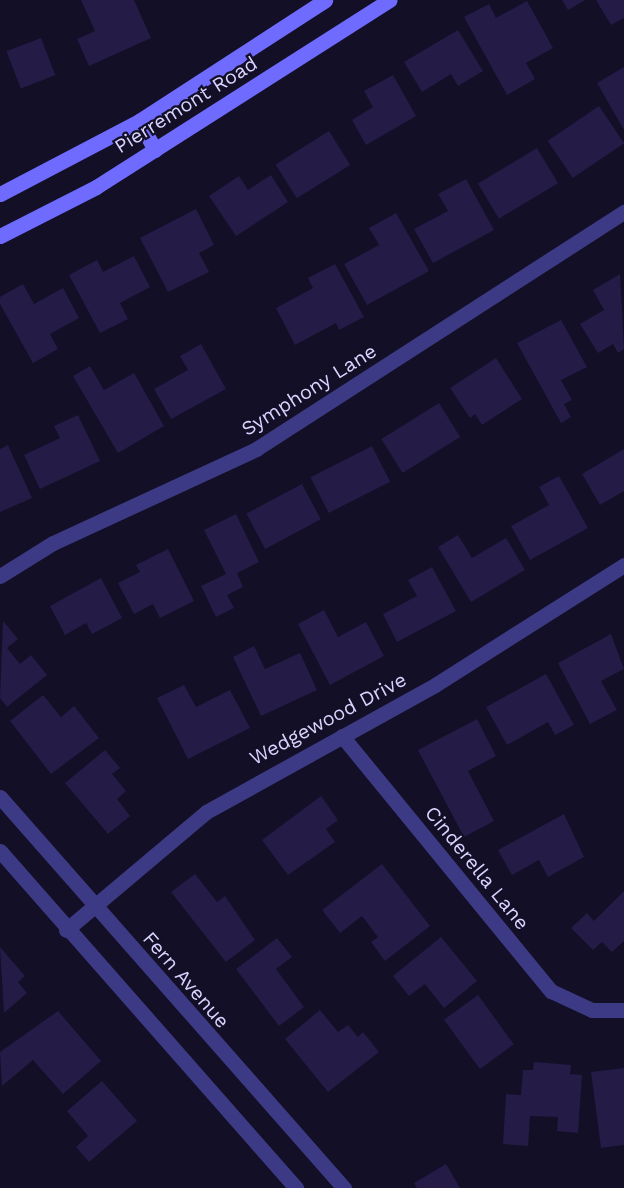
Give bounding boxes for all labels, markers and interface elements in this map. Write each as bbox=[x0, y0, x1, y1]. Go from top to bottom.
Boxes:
street label: Pierremont Road bbox=[110, 51, 262, 159]
street label: Symphony Lane bbox=[237, 339, 381, 441]
street label: Wedgewood Drive bbox=[246, 668, 410, 770]
street label: Cinderella Lane bbox=[420, 801, 534, 935]
street label: Fern Avenue bbox=[137, 927, 235, 1033]

